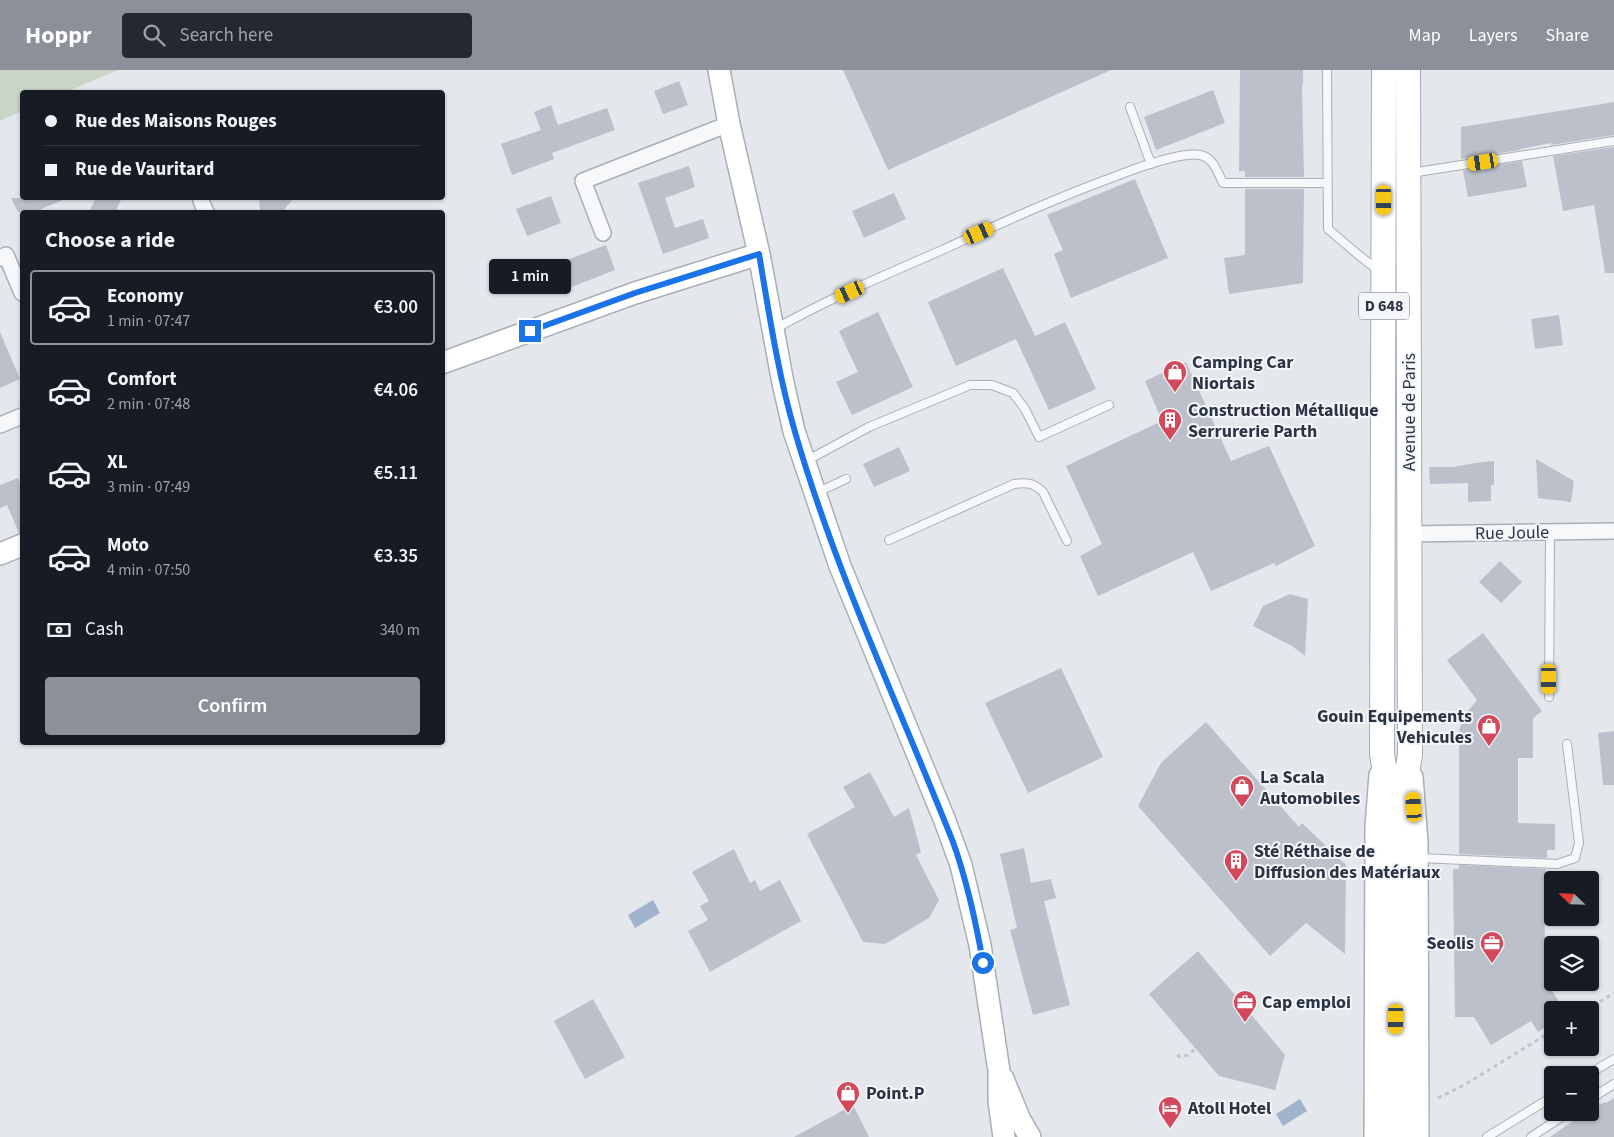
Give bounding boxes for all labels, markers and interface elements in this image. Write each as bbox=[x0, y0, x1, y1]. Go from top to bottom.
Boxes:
search box bbox=[122, 13, 472, 58]
text: Hoppr bbox=[25, 18, 92, 53]
icon: search bbox=[140, 21, 168, 49]
text: Search here bbox=[180, 22, 273, 49]
text: Map bbox=[1409, 23, 1441, 48]
text: Layers bbox=[1469, 23, 1518, 48]
text: Share bbox=[1546, 23, 1589, 48]
text: Rue des Maisons Rouges bbox=[75, 108, 277, 135]
car bbox=[1467, 152, 1498, 172]
text: Rue de Vauritard bbox=[75, 156, 214, 183]
car bbox=[1376, 185, 1391, 215]
car bbox=[962, 220, 995, 246]
text: Choose a ride bbox=[45, 224, 175, 256]
callout: 1 min bbox=[489, 258, 571, 294]
text: 1 min bbox=[511, 265, 549, 287]
car bbox=[833, 279, 866, 305]
text: Economy bbox=[107, 283, 184, 310]
icon: car bbox=[47, 285, 92, 330]
road number: D 648 bbox=[1359, 292, 1409, 320]
text: €3.00 bbox=[374, 294, 418, 321]
text: 1 min · 07:47 bbox=[107, 310, 190, 332]
route end bbox=[519, 320, 541, 342]
place label: Camping Car Niortais bbox=[1192, 350, 1294, 396]
street label: Avenue de Paris bbox=[1397, 353, 1422, 471]
shop icon: Camping Car Niortais bbox=[1162, 359, 1188, 393]
text: Comfort bbox=[107, 366, 177, 393]
icon: car bbox=[47, 368, 92, 413]
text: €4.06 bbox=[374, 377, 418, 404]
text: 2 min · 07:48 bbox=[107, 393, 190, 415]
place label: Construction Métallique Serrurerie Parth bbox=[1188, 398, 1379, 444]
building icon: Construction Métallique Serrurerie Parth bbox=[1157, 407, 1183, 441]
text: XL bbox=[107, 449, 128, 476]
icon: car bbox=[47, 451, 92, 496]
text: €5.11 bbox=[374, 460, 418, 487]
text: 3 min · 07:49 bbox=[107, 476, 190, 498]
street label: Rue Joule bbox=[1475, 520, 1549, 546]
text: Moto bbox=[107, 532, 149, 559]
icon: car bbox=[47, 534, 92, 579]
text: €3.35 bbox=[374, 543, 418, 570]
text: 4 min · 07:50 bbox=[107, 559, 190, 581]
icon: cash bbox=[45, 616, 73, 644]
text: Cash bbox=[85, 616, 124, 643]
text: 340 m bbox=[380, 619, 420, 641]
car bbox=[1541, 664, 1556, 694]
button: Confirm bbox=[45, 677, 420, 735]
place label: Gouin Equipements Vehicules bbox=[1317, 704, 1472, 750]
shop icon: Gouin Equipements Vehicules bbox=[1476, 713, 1502, 747]
place label: La Scala Automobiles bbox=[1259, 765, 1360, 811]
shop icon: La Scala Automobiles bbox=[1229, 774, 1255, 808]
car bbox=[1405, 792, 1422, 822]
place label: Sté Réthaise de Diffusion des Matériaux bbox=[1254, 839, 1440, 885]
building icon: Sté Réthaise de Diffusion des Matériaux bbox=[1223, 848, 1249, 882]
north arrow bbox=[1544, 871, 1599, 926]
map controls bbox=[1544, 871, 1599, 1121]
office icon: Seolis bbox=[1479, 930, 1505, 964]
place label: Seolis bbox=[1427, 931, 1474, 956]
button: layers bbox=[1544, 936, 1599, 991]
route start bbox=[972, 952, 994, 974]
office icon: Cap emploi bbox=[1232, 989, 1258, 1023]
place label: Cap emploi bbox=[1262, 990, 1351, 1015]
button: + bbox=[1544, 1001, 1599, 1056]
car bbox=[1388, 1004, 1403, 1034]
button: − bbox=[1544, 1066, 1599, 1121]
shop icon: Point.P bbox=[835, 1080, 861, 1114]
place label: Point.P bbox=[866, 1081, 925, 1106]
hotel icon: Atoll Hotel bbox=[1157, 1095, 1183, 1129]
place label: Atoll Hotel bbox=[1187, 1096, 1271, 1121]

